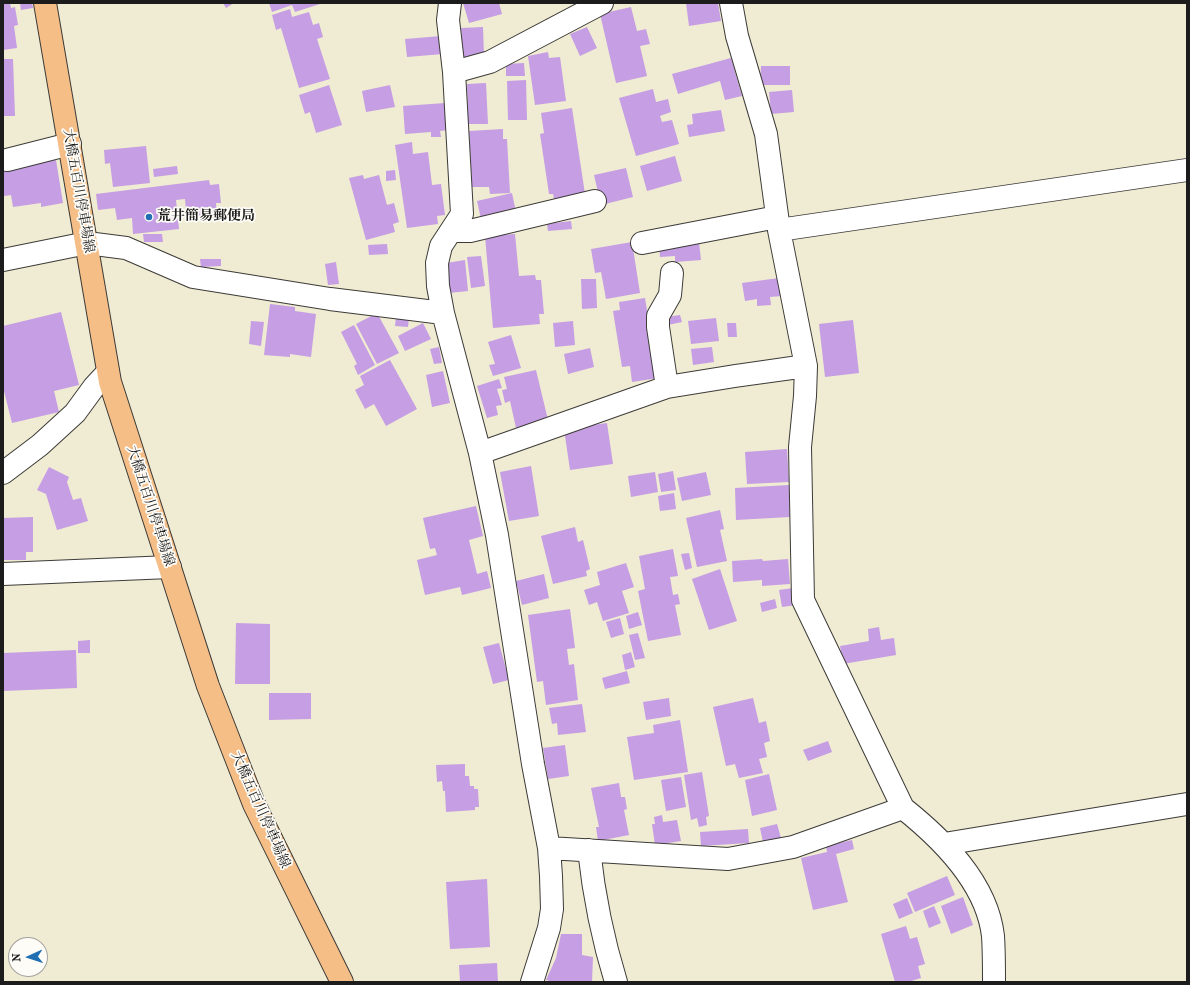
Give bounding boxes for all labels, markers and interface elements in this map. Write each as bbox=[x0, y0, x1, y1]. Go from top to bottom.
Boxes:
street label: 大橋五百川停車場線 bbox=[59, 127, 97, 255]
place label: 荒井簡易郵便局 bbox=[157, 209, 255, 225]
marker: 荒井簡易郵便局 bbox=[144, 212, 154, 222]
street label: 大橋五百川停車場線 bbox=[123, 443, 177, 569]
street label: 大橋五百川停車場線 bbox=[227, 749, 293, 871]
north arrow bbox=[8, 937, 48, 977]
text: N bbox=[10, 953, 23, 962]

